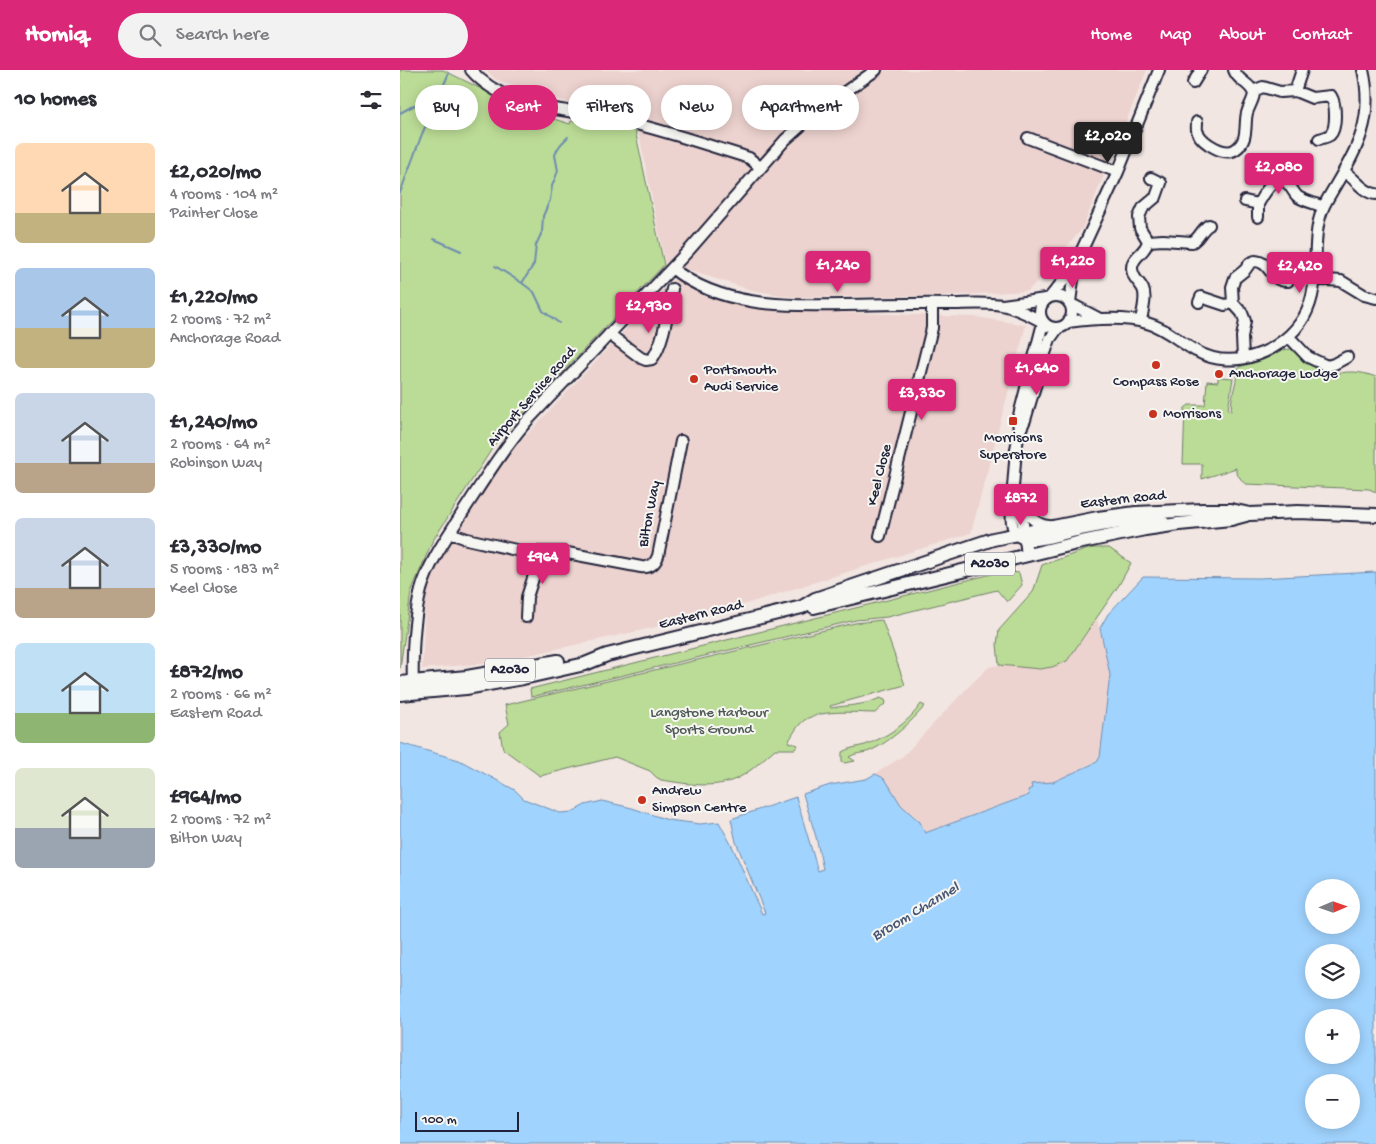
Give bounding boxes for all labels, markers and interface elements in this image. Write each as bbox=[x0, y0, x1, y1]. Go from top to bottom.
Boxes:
search box bbox=[118, 13, 468, 58]
text: Homiq bbox=[25, 21, 88, 50]
icon: search bbox=[136, 21, 164, 49]
text: Search here bbox=[176, 24, 269, 47]
text: Home bbox=[1090, 25, 1132, 46]
text: Map bbox=[1160, 25, 1191, 46]
text: About bbox=[1219, 25, 1265, 46]
text: Contact bbox=[1293, 25, 1351, 46]
chip: Buy bbox=[415, 85, 478, 130]
chip: Rent bbox=[488, 85, 558, 130]
chip: Filters bbox=[568, 85, 651, 130]
chip: New bbox=[661, 85, 732, 130]
chip: Apartment bbox=[742, 85, 859, 130]
icon: filters bbox=[357, 86, 385, 114]
text: 10 homes bbox=[15, 88, 96, 113]
pin: £2,020 bbox=[1067, 122, 1149, 164]
text: £2,020 bbox=[1085, 128, 1131, 147]
pin: £2,080 bbox=[1238, 152, 1320, 195]
text: £2,080 bbox=[1256, 159, 1302, 178]
text: £2,020/mo bbox=[170, 161, 261, 186]
icon: home bbox=[55, 163, 115, 223]
text: 4 rooms · 104 m² bbox=[170, 186, 278, 205]
text: Painter Close bbox=[170, 205, 258, 224]
pin: £1,220 bbox=[1032, 246, 1114, 289]
pin: £1,240 bbox=[797, 250, 879, 293]
pin: £2,420 bbox=[1259, 252, 1341, 294]
text: £1,220 bbox=[1051, 253, 1095, 272]
text: £1,240 bbox=[816, 257, 860, 276]
text: £2,420 bbox=[1278, 258, 1322, 277]
text: £1,220/mo bbox=[170, 286, 258, 311]
icon: home bbox=[55, 288, 115, 348]
pin: £2,930 bbox=[608, 292, 690, 334]
text: £2,930 bbox=[626, 298, 672, 317]
text: 2 rooms · 72 m² bbox=[170, 311, 271, 330]
text: Anchorage Road bbox=[170, 330, 280, 349]
street label: Airport Service Road bbox=[484, 342, 581, 451]
pin: £1,640 bbox=[996, 354, 1078, 396]
marker: Compass Rose bbox=[1150, 359, 1162, 371]
text: £1,640 bbox=[1015, 360, 1059, 379]
place label: Portsmouth Audi Service bbox=[703, 361, 778, 396]
place label: Anchorage Lodge bbox=[1229, 365, 1338, 383]
marker: Anchorage Lodge bbox=[1213, 368, 1225, 380]
marker: Portsmouth Audi Service bbox=[688, 373, 700, 385]
place label: Compass Rose bbox=[1113, 373, 1199, 391]
pin: £3,330 bbox=[881, 378, 963, 421]
text: £3,330 bbox=[899, 385, 945, 404]
place label: Morrisons bbox=[1163, 405, 1222, 423]
marker: Morrisons bbox=[1147, 408, 1159, 420]
text: £1,240/mo bbox=[170, 411, 257, 436]
icon: home bbox=[55, 413, 115, 473]
marker: Morrisons Superstore bbox=[1007, 415, 1019, 427]
place label: Morrisons Superstore bbox=[980, 429, 1047, 464]
text: 2 rooms · 64 m² bbox=[170, 436, 271, 455]
street label: Keel Close bbox=[864, 442, 896, 508]
text: Robinson Way bbox=[170, 455, 262, 474]
street label: Bilton Way bbox=[635, 479, 665, 550]
pin: £872 bbox=[991, 484, 1051, 526]
street label: Eastern Road bbox=[1079, 486, 1168, 513]
text: £872 bbox=[1005, 490, 1037, 509]
text: £3,330/mo bbox=[170, 536, 261, 561]
icon: home bbox=[55, 538, 115, 598]
pin: £964 bbox=[513, 542, 573, 585]
text: £964 bbox=[528, 549, 558, 568]
road number: A2030 bbox=[965, 552, 1015, 576]
text: 5 rooms · 183 m² bbox=[170, 561, 279, 580]
text: Keel Close bbox=[170, 580, 237, 599]
street label: Eastern Road bbox=[657, 596, 746, 634]
road number: A2030 bbox=[485, 658, 535, 682]
text: £872/mo bbox=[170, 661, 243, 686]
icon: home bbox=[55, 663, 115, 723]
text: 2 rooms · 66 m² bbox=[170, 686, 271, 705]
park label: Langstone Harbour Sports Ground bbox=[650, 704, 769, 739]
text: Eastern Road bbox=[170, 705, 262, 724]
place label: Andrew Simpson Centre bbox=[652, 782, 747, 817]
text: £964/mo bbox=[170, 786, 241, 811]
icon: home bbox=[55, 788, 115, 848]
marker: Andrew Simpson Centre bbox=[636, 794, 648, 806]
text: 2 rooms · 72 m² bbox=[170, 811, 271, 830]
text: Bilton Way bbox=[170, 830, 242, 849]
water label: Broom Channel bbox=[869, 879, 964, 947]
north arrow bbox=[1305, 879, 1360, 934]
map controls bbox=[1305, 879, 1360, 1129]
button: layers bbox=[1305, 944, 1360, 999]
button: + bbox=[1305, 1009, 1360, 1064]
button: − bbox=[1305, 1074, 1360, 1129]
scale bar bbox=[415, 1109, 519, 1132]
text: 100 m bbox=[422, 1112, 457, 1129]

